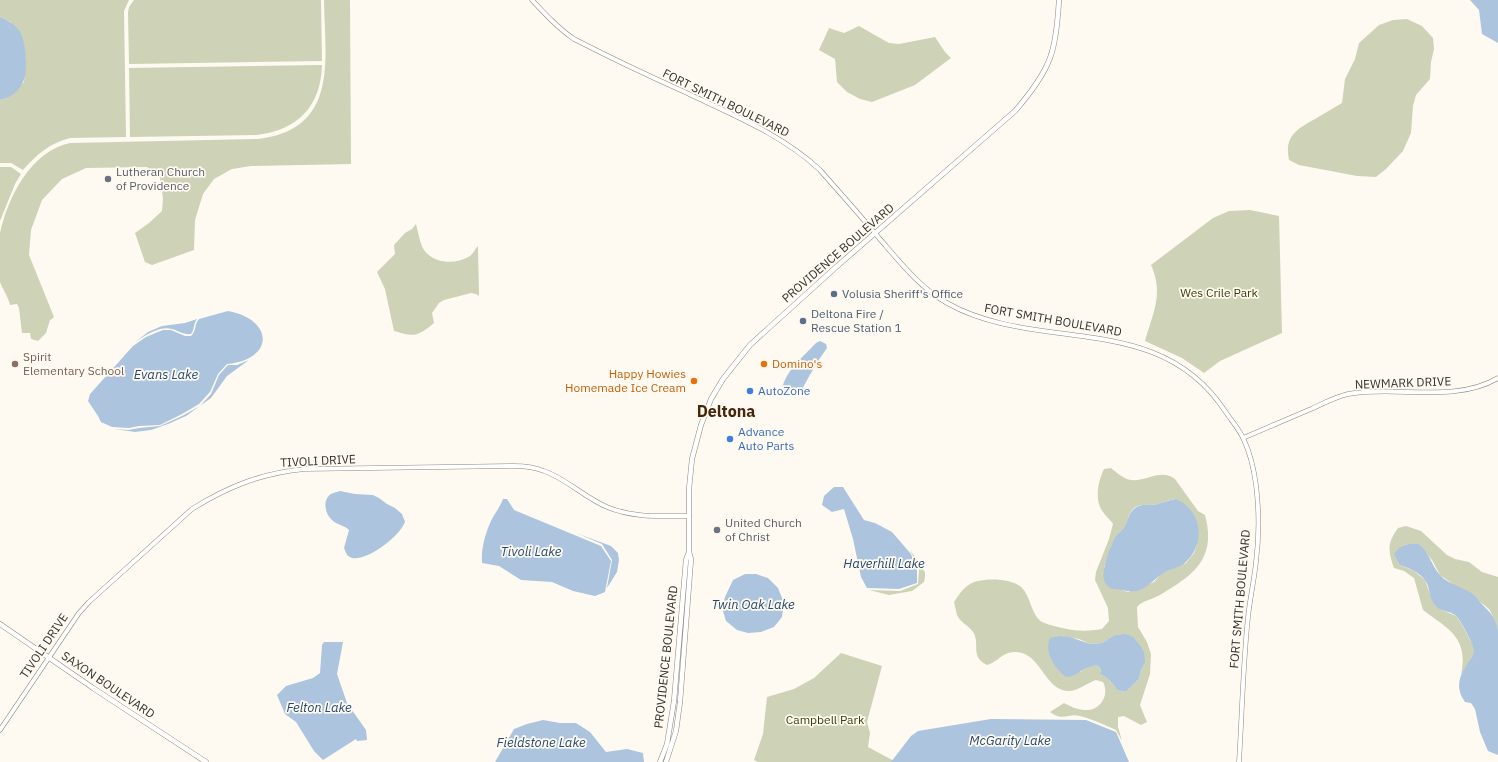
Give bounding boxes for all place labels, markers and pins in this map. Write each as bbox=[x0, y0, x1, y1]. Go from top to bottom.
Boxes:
place label: Lutheran Church of Providence bbox=[116, 164, 205, 193]
marker: Lutheran Church of Providence bbox=[103, 174, 113, 184]
place label: Volusia Sheriff's Office bbox=[842, 286, 963, 301]
marker: Volusia Sheriff's Office bbox=[829, 289, 839, 299]
place label: Deltona Fire / Rescue Station 1 bbox=[811, 306, 902, 335]
marker: Deltona Fire / Rescue Station 1 bbox=[798, 316, 808, 326]
place label: Spirit Elementary School bbox=[23, 349, 124, 378]
place label: Domino's bbox=[772, 356, 822, 371]
marker: Spirit Elementary School bbox=[10, 359, 20, 369]
marker: Domino's bbox=[759, 359, 769, 369]
place label: Happy Howies Homemade Ice Cream bbox=[565, 366, 686, 395]
marker: Happy Howies Homemade Ice Cream bbox=[689, 376, 699, 386]
place label: AutoZone bbox=[758, 383, 811, 398]
marker: AutoZone bbox=[745, 386, 755, 396]
place label: Advance Auto Parts bbox=[738, 424, 794, 453]
marker: Advance Auto Parts bbox=[725, 434, 735, 444]
place label: United Church of Christ bbox=[725, 515, 802, 544]
marker: United Church of Christ bbox=[712, 525, 722, 535]

